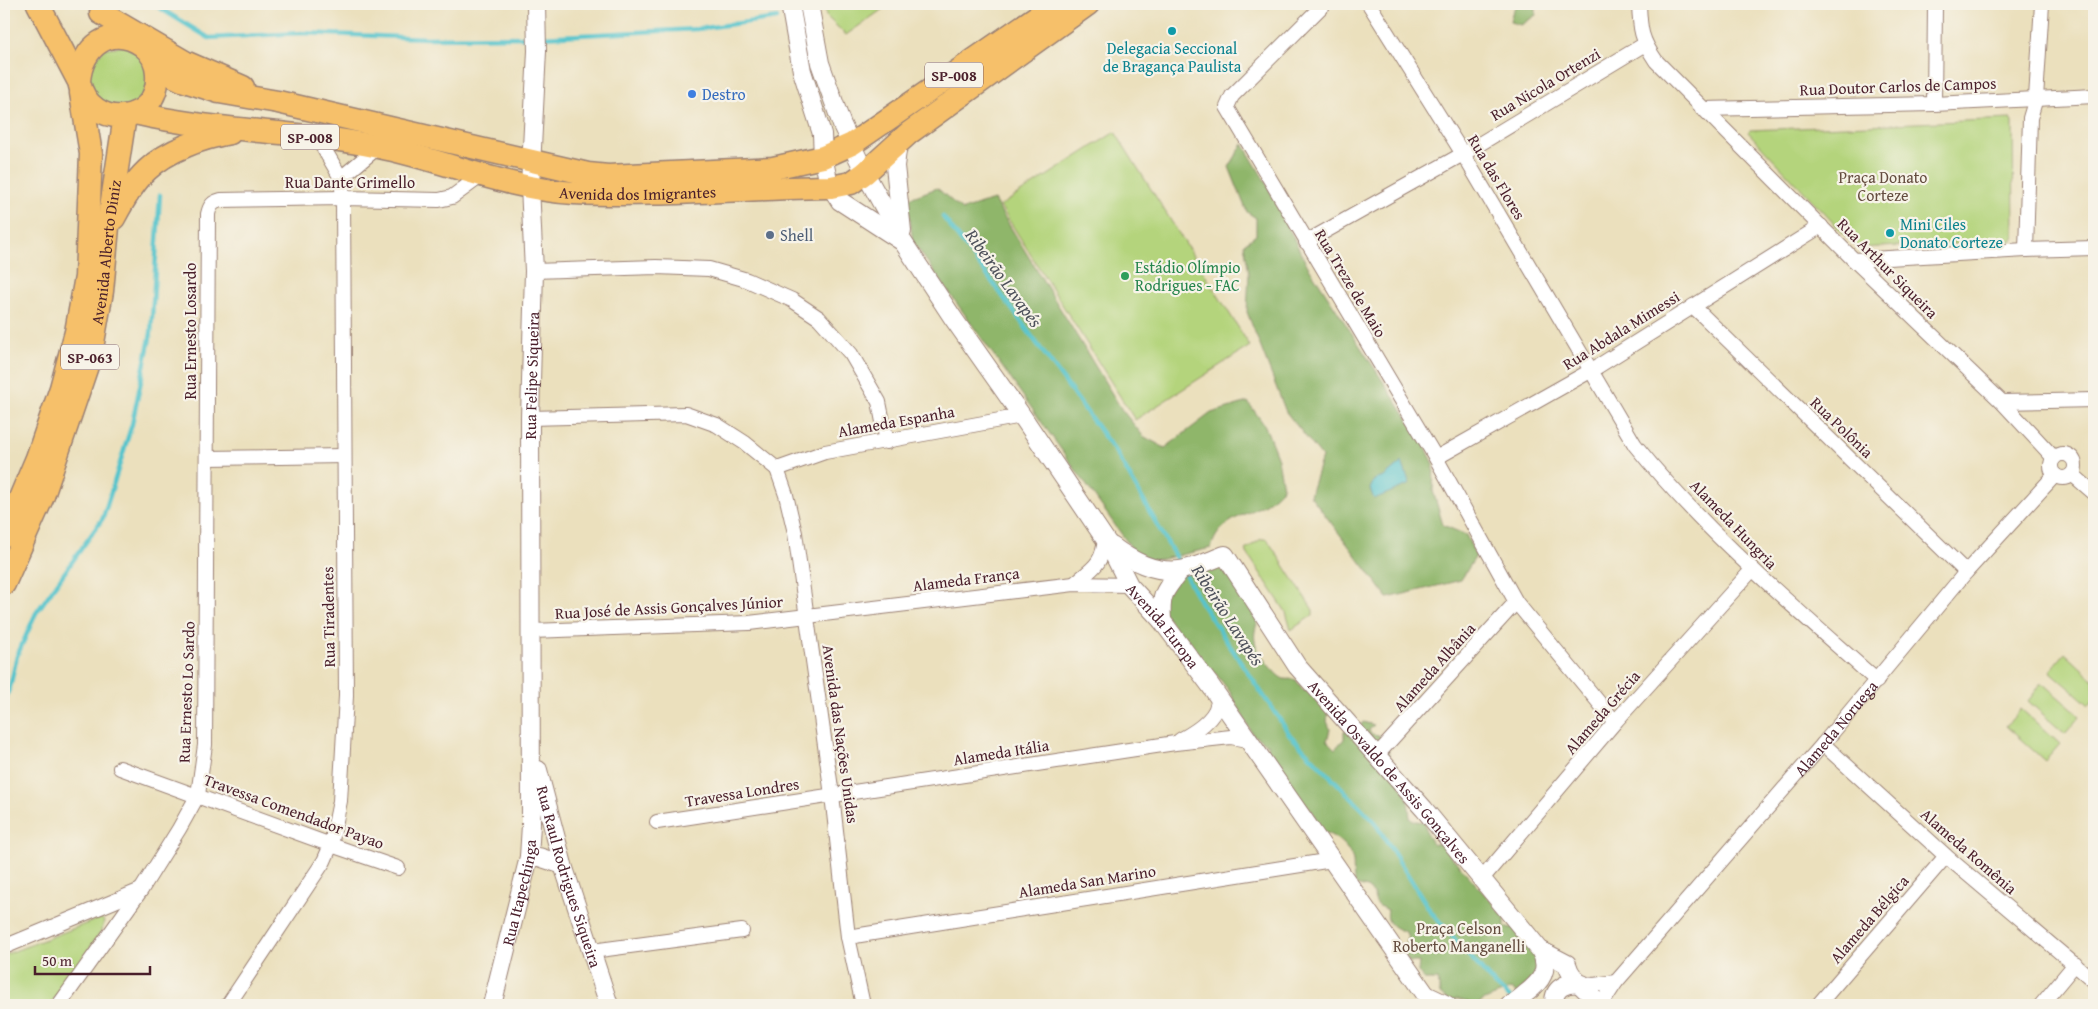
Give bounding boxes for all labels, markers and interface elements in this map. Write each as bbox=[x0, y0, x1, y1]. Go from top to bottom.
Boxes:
marker: Delegacia Seccional de Bragança Paulista bbox=[1166, 25, 1178, 37]
place label: Delegacia Seccional de Bragança Paulista bbox=[1103, 36, 1242, 78]
street label: Rua Nicola Ortenzi bbox=[1485, 41, 1605, 126]
road number: SP-008 bbox=[925, 62, 983, 88]
street label: Rua Doutor Carlos de Campos bbox=[1799, 71, 1997, 101]
place label: Destro bbox=[702, 82, 746, 106]
marker: Destro bbox=[686, 88, 698, 100]
road number: SP-008 bbox=[281, 124, 339, 150]
street label: Rua das Flores bbox=[1462, 130, 1532, 224]
park label: Praça Donato Corteze bbox=[1838, 165, 1928, 207]
street label: Rua Dante Grimello bbox=[285, 170, 415, 194]
street label: Avenida Alberto Diniz bbox=[84, 178, 127, 327]
street label: Avenida dos Imigrantes bbox=[558, 179, 717, 206]
street label: Rua Arthur Siqueira bbox=[1832, 212, 1944, 324]
place label: Mini Ciles Donato Corteze bbox=[1900, 212, 2003, 254]
water label: Ribeirão Lavapés bbox=[958, 222, 1049, 333]
place label: Shell bbox=[780, 223, 814, 247]
street label: Rua Treze de Maio bbox=[1309, 224, 1393, 342]
marker: Mini Ciles Donato Corteze bbox=[1884, 227, 1896, 239]
marker: Shell bbox=[764, 229, 776, 241]
place label: Estádio Olímpio Rodrigues - FAC bbox=[1135, 255, 1240, 297]
street label: Rua Ernesto Losardo bbox=[178, 263, 202, 399]
marker: Estádio Olímpio Rodrigues - FAC bbox=[1119, 270, 1131, 282]
street label: Rua Abdala Mimessi bbox=[1558, 284, 1685, 376]
street label: Rua Felipe Siqueira bbox=[518, 311, 545, 440]
road number: SP-063 bbox=[61, 344, 119, 370]
street label: Rua Polônia bbox=[1805, 391, 1879, 464]
street label: Alameda Espanha bbox=[836, 399, 957, 443]
street label: Alameda Hungria bbox=[1685, 474, 1784, 575]
water label: Ribeirão Lavapés bbox=[1185, 558, 1271, 671]
street label: Alameda França bbox=[911, 560, 1021, 597]
street label: Rua Tiradentes bbox=[315, 566, 341, 668]
street label: Avenida Europa bbox=[1121, 577, 1206, 674]
street label: Rua José de Assis Gonçalves Júnior bbox=[554, 589, 784, 625]
street label: Alameda Albânia bbox=[1387, 617, 1481, 717]
street label: Rua Ernesto Lo Sardo bbox=[172, 621, 200, 763]
street label: Avenida das Nações Unidas bbox=[817, 643, 865, 825]
street label: Alameda Grécia bbox=[1559, 664, 1646, 759]
street label: Avenida Osvaldo de Assis Gonçalves bbox=[1303, 674, 1476, 869]
street label: Alameda Noruega bbox=[1788, 675, 1883, 781]
street label: Alameda Itália bbox=[951, 733, 1051, 771]
street label: Travessa Comendador Payao bbox=[200, 767, 388, 855]
street label: Travessa Londres bbox=[683, 771, 801, 813]
street label: Rua Raul Rodrigues Siqueira bbox=[531, 783, 608, 971]
street label: Alameda Romênia bbox=[1915, 802, 2023, 900]
street label: Rua Itapechinga bbox=[495, 838, 542, 948]
street label: Alameda San Marino bbox=[1017, 858, 1157, 904]
street label: Alameda Bélgica bbox=[1824, 869, 1914, 968]
park label: Praça Celson Roberto Manganelli bbox=[1393, 916, 1526, 958]
scale bar bbox=[35, 944, 150, 976]
text: 50 m bbox=[42, 950, 73, 971]

